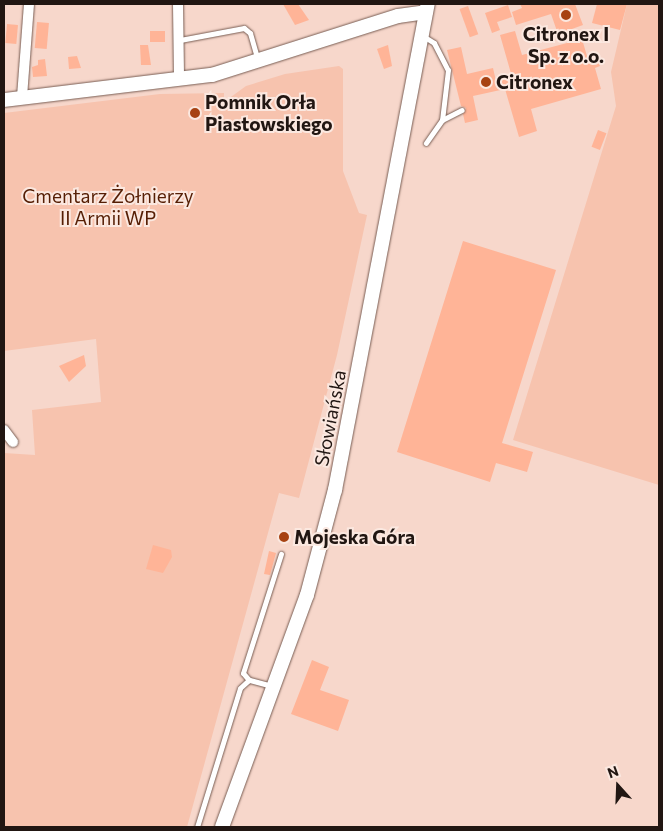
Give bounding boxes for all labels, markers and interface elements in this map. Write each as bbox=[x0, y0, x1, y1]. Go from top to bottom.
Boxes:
marker: Citronex I Sp. z o.o. bbox=[560, 9, 572, 21]
place label: Citronex I Sp. z o.o. bbox=[523, 23, 609, 67]
place label: Citronex bbox=[496, 71, 573, 93]
marker: Citronex bbox=[480, 76, 492, 88]
place label: Pomnik Orła Piastowskiego bbox=[205, 91, 333, 135]
marker: Pomnik Orła Piastowskiego bbox=[189, 107, 201, 119]
park label: Cmentarz Żołnierzy II Armii WP bbox=[22, 185, 194, 229]
street label: Słowiańska bbox=[309, 368, 351, 468]
place label: Mojeska Góra bbox=[294, 526, 415, 548]
marker: Mojeska Góra bbox=[278, 531, 290, 543]
north arrow bbox=[593, 761, 643, 811]
text: N bbox=[605, 762, 621, 781]

